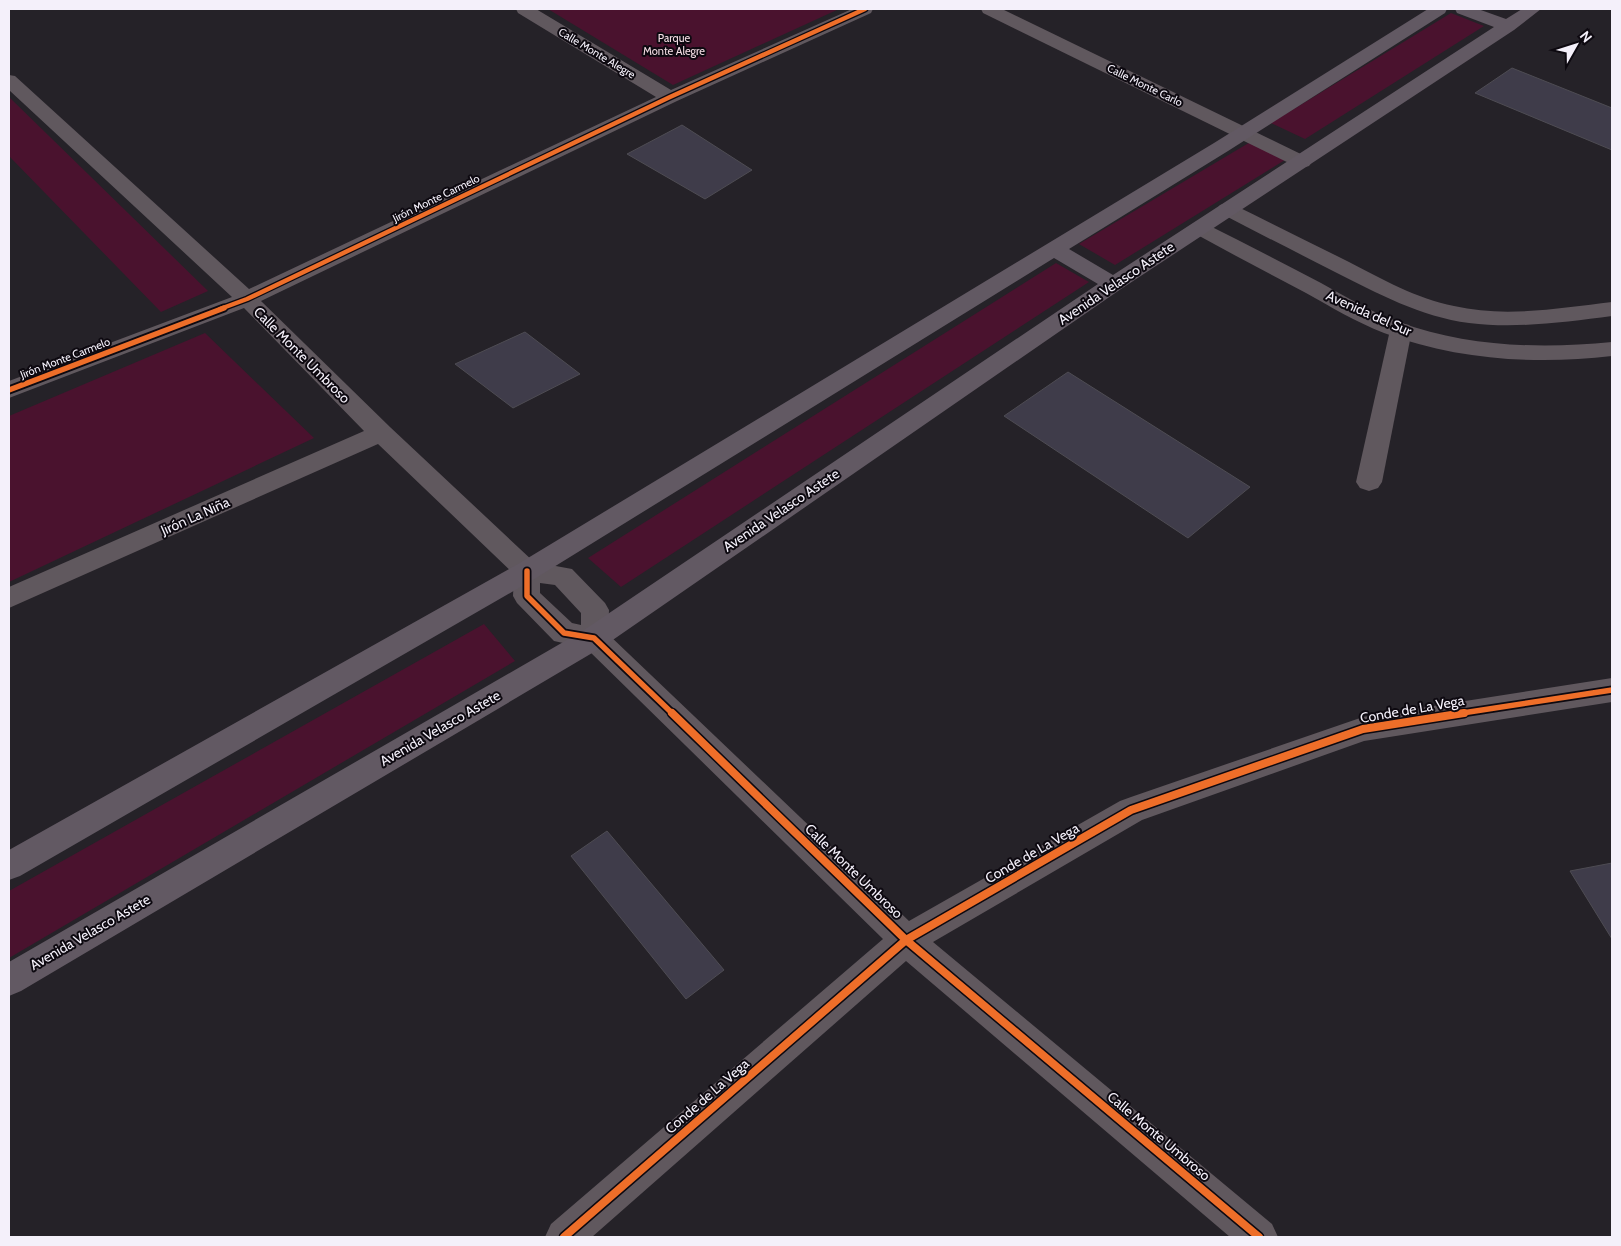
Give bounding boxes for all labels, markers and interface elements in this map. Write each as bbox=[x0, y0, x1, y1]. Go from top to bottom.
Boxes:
north arrow bbox=[1551, 20, 1601, 70]
street label: Calle Monte Alegre bbox=[556, 25, 638, 82]
text: N bbox=[1576, 27, 1596, 46]
park label: Parque Monte Alegre bbox=[643, 31, 705, 58]
street label: Calle Monte Carlo bbox=[1105, 61, 1185, 109]
street label: Jirón Monte Carmelo bbox=[389, 171, 482, 226]
street label: Avenida Velasco Astete bbox=[1054, 237, 1178, 329]
street label: Avenida del Sur bbox=[1323, 286, 1415, 340]
street label: Calle Monte Umbroso bbox=[250, 303, 354, 407]
street label: Jirón Monte Carmelo bbox=[17, 334, 112, 382]
street label: Avenida Velasco Astete bbox=[719, 464, 843, 556]
street label: Jirón La Niña bbox=[157, 493, 232, 540]
street label: Avenida Velasco Astete bbox=[376, 686, 504, 770]
street label: Conde de La Vega bbox=[1358, 691, 1466, 727]
street label: Conde de La Vega bbox=[982, 819, 1082, 887]
street label: Calle Monte Umbroso bbox=[801, 820, 907, 923]
street label: Avenida Velasco Astete bbox=[26, 890, 154, 974]
street label: Conde de La Vega bbox=[661, 1054, 753, 1137]
street label: Calle Monte Umbroso bbox=[1104, 1088, 1214, 1185]

